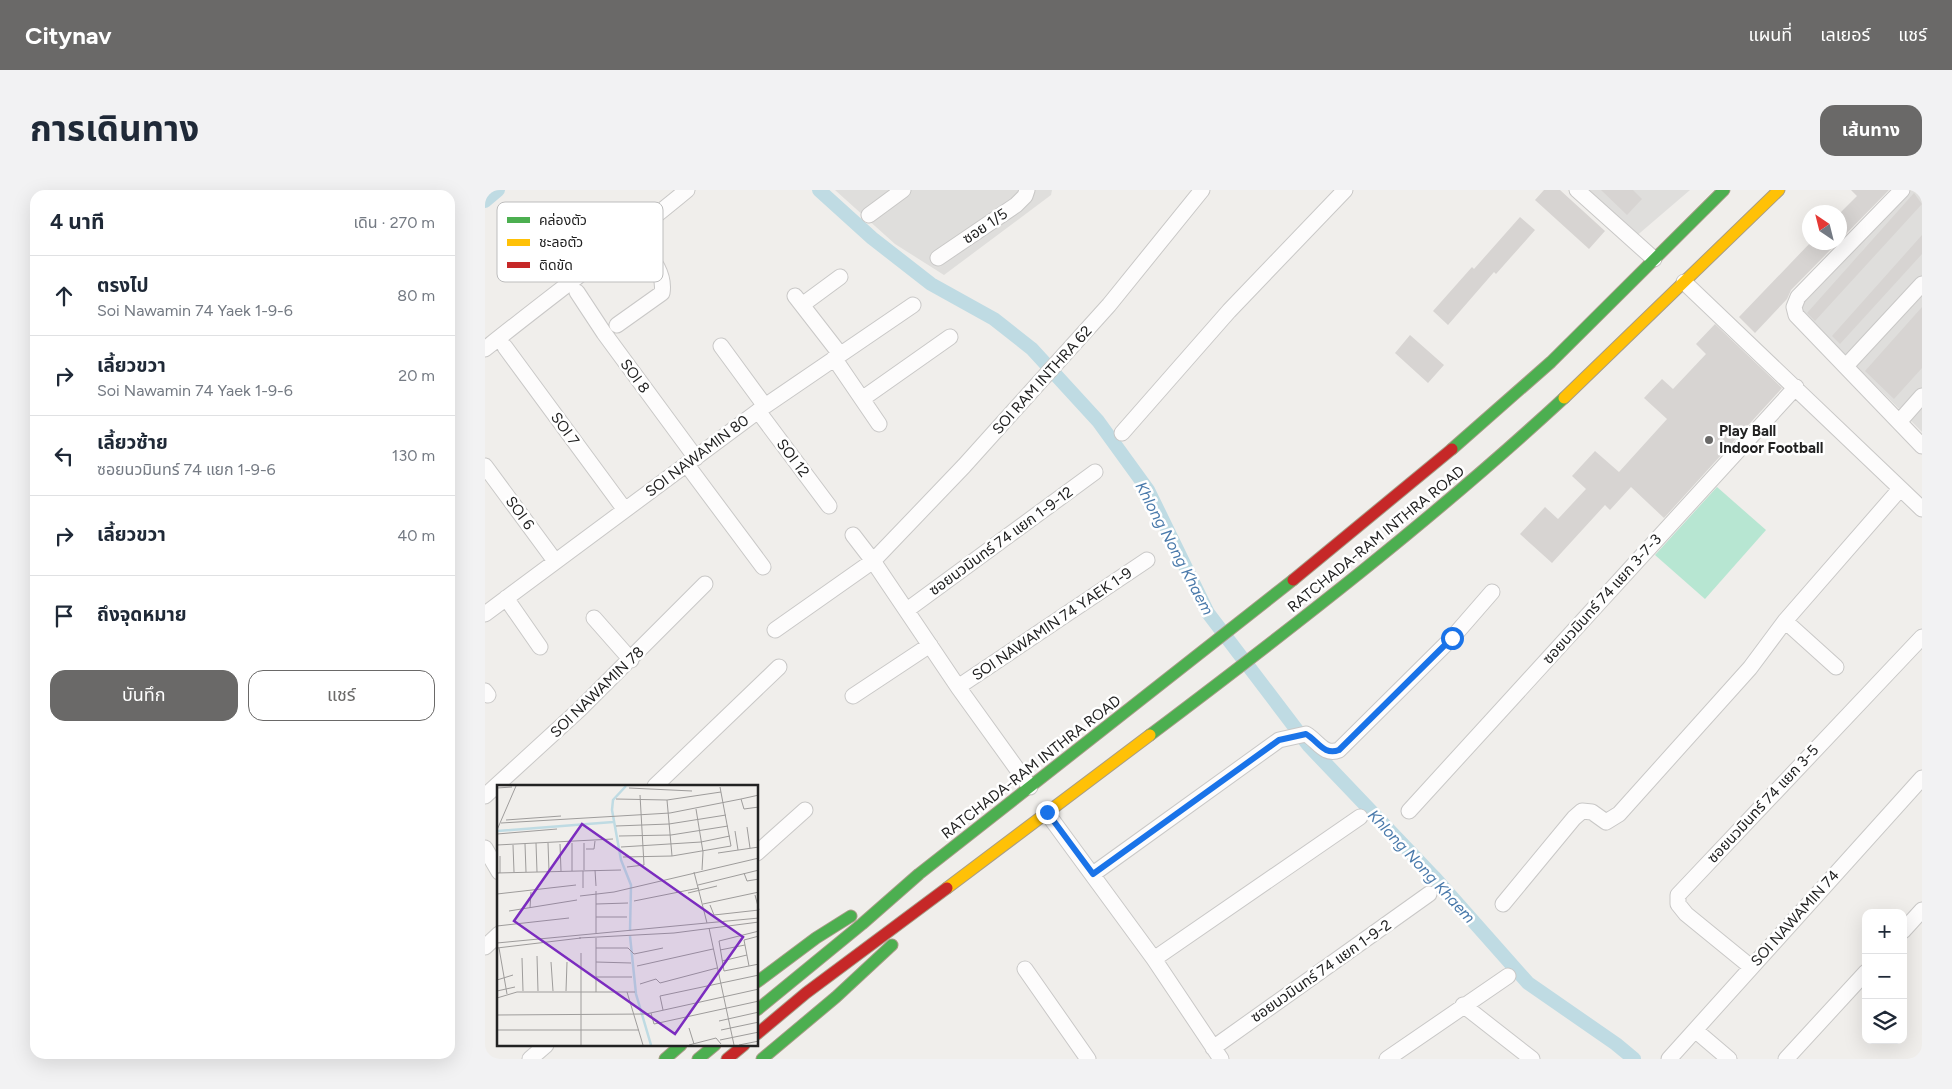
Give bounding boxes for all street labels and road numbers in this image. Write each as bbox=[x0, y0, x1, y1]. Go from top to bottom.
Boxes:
street label: ซอย 1/5 bbox=[959, 204, 1011, 248]
street label: SOI RAM INTHRA 62 bbox=[988, 322, 1096, 438]
street label: SOI 8 bbox=[617, 355, 653, 397]
street label: SOI 7 bbox=[547, 409, 583, 449]
street label: SOI NAWAMIN 80 bbox=[642, 411, 752, 501]
street label: SOI 12 bbox=[773, 435, 813, 481]
street label: RATCHADA-RAM INTHRA ROAD bbox=[1284, 462, 1468, 616]
street label: ซอยนวมินทร์ 74 แยก 1-9-12 bbox=[926, 483, 1076, 599]
street label: SOI 6 bbox=[502, 493, 538, 534]
street label: ซอยนวมินทร์ 74 แยก 3-7-3 bbox=[1539, 530, 1665, 668]
street label: SOI NAWAMIN 74 YAEK 1-9 bbox=[969, 564, 1135, 684]
street label: SOI NAWAMIN 78 bbox=[546, 643, 648, 741]
street label: RATCHADA-RAM INTHRA ROAD bbox=[938, 691, 1124, 843]
street label: ซอยนวมินทร์ 74 แยก 3-5 bbox=[1704, 741, 1822, 867]
street label: SOI NAWAMIN 74 bbox=[1747, 866, 1843, 970]
street label: ซอยนวมินทร์ 74 แยก 1-9-2 bbox=[1247, 916, 1395, 1026]

